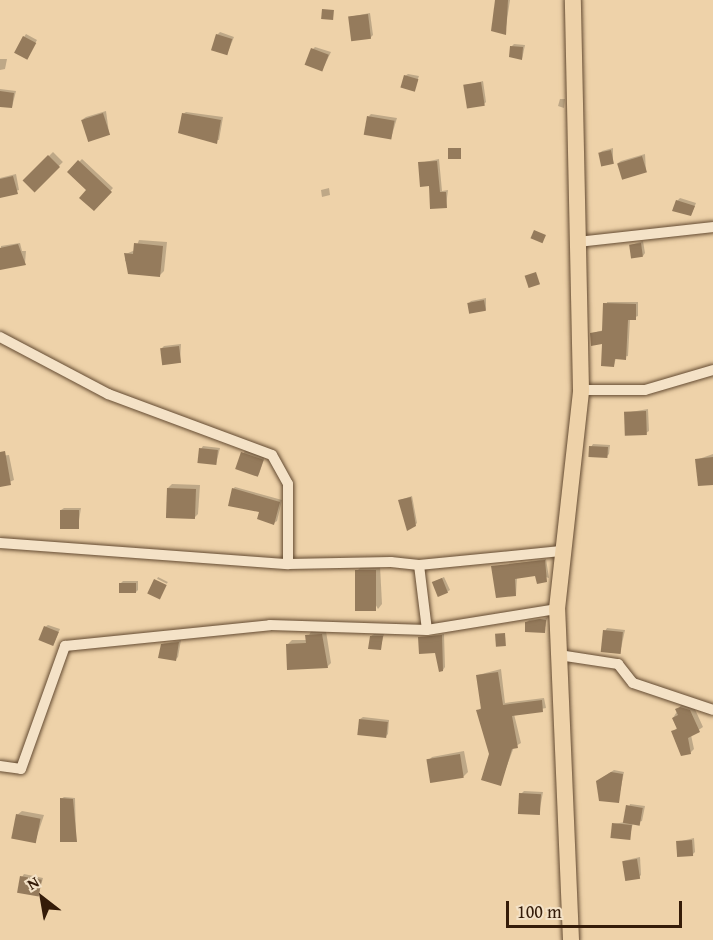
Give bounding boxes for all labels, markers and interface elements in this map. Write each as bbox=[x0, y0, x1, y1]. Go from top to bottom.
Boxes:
north arrow bbox=[12, 868, 72, 928]
text: N bbox=[22, 870, 43, 896]
scale bar bbox=[509, 889, 684, 927]
text: 100 m bbox=[517, 898, 562, 925]

